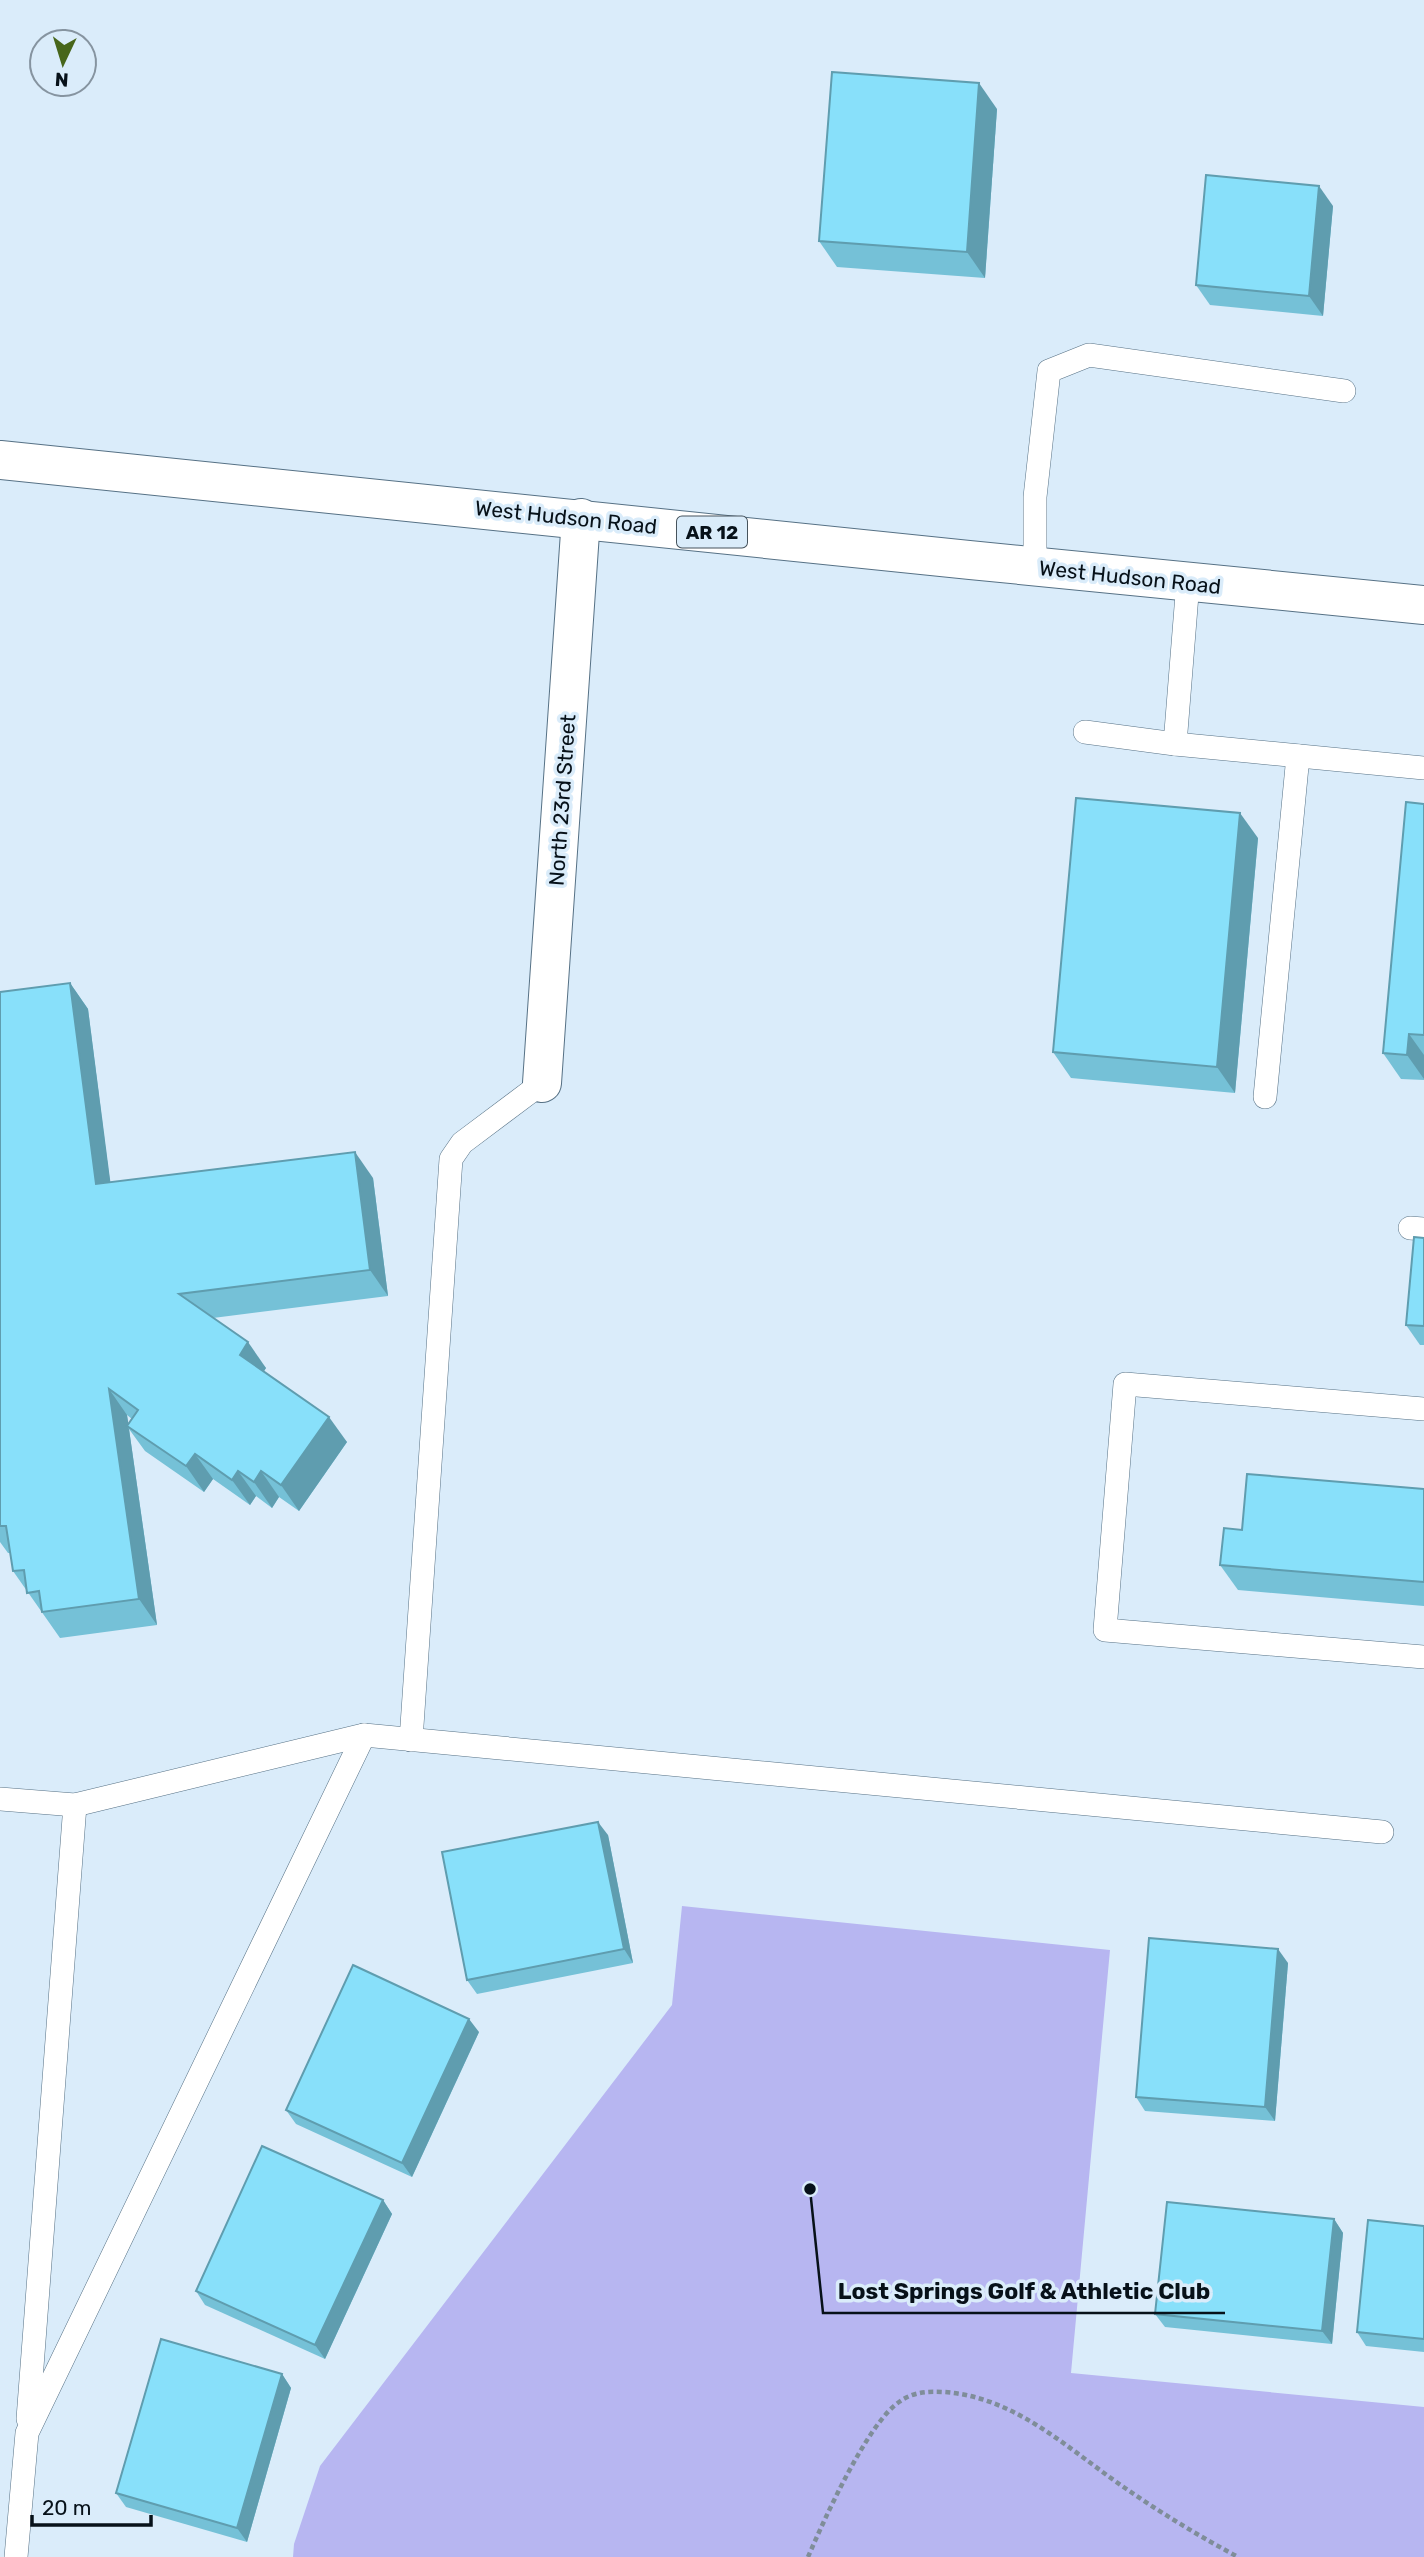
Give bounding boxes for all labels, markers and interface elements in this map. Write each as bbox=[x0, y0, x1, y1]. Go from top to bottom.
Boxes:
north arrow bbox=[28, 28, 98, 98]
text: N bbox=[54, 68, 69, 91]
street label: West Hudson Road bbox=[474, 495, 658, 539]
road number: AR 12 bbox=[677, 516, 747, 548]
street label: West Hudson Road bbox=[1038, 555, 1222, 599]
street label: North 23rd Street bbox=[544, 713, 580, 887]
callout: Lost Springs Golf & Athletic Club bbox=[823, 2269, 1225, 2313]
text: Lost Springs Golf & Athletic Club bbox=[838, 2277, 1210, 2305]
scale bar bbox=[32, 2484, 150, 2528]
text: 20 m bbox=[42, 2495, 91, 2520]

